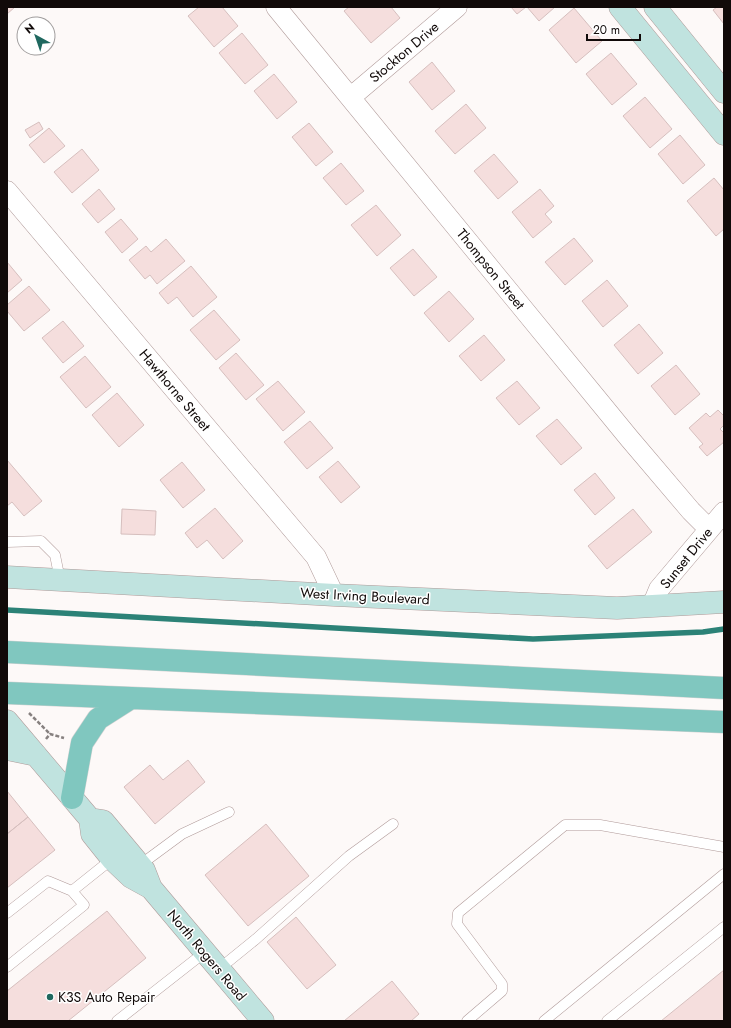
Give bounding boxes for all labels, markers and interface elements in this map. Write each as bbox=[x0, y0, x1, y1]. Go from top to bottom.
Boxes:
north arrow bbox=[16, 16, 56, 56]
scale bar bbox=[587, 16, 640, 42]
street label: Stockton Drive bbox=[365, 17, 443, 87]
text: N bbox=[21, 19, 38, 37]
text: 20 m bbox=[593, 21, 620, 39]
street label: Thompson Street bbox=[452, 224, 530, 314]
street label: Hawthorne Street bbox=[135, 345, 216, 436]
street label: Sunset Drive bbox=[655, 523, 717, 593]
street label: West Irving Boulevard bbox=[300, 583, 430, 609]
street label: North Rogers Road bbox=[163, 905, 251, 1005]
place label: K3S Auto Repair bbox=[58, 987, 155, 1007]
marker: K3S Auto Repair bbox=[45, 992, 55, 1002]

